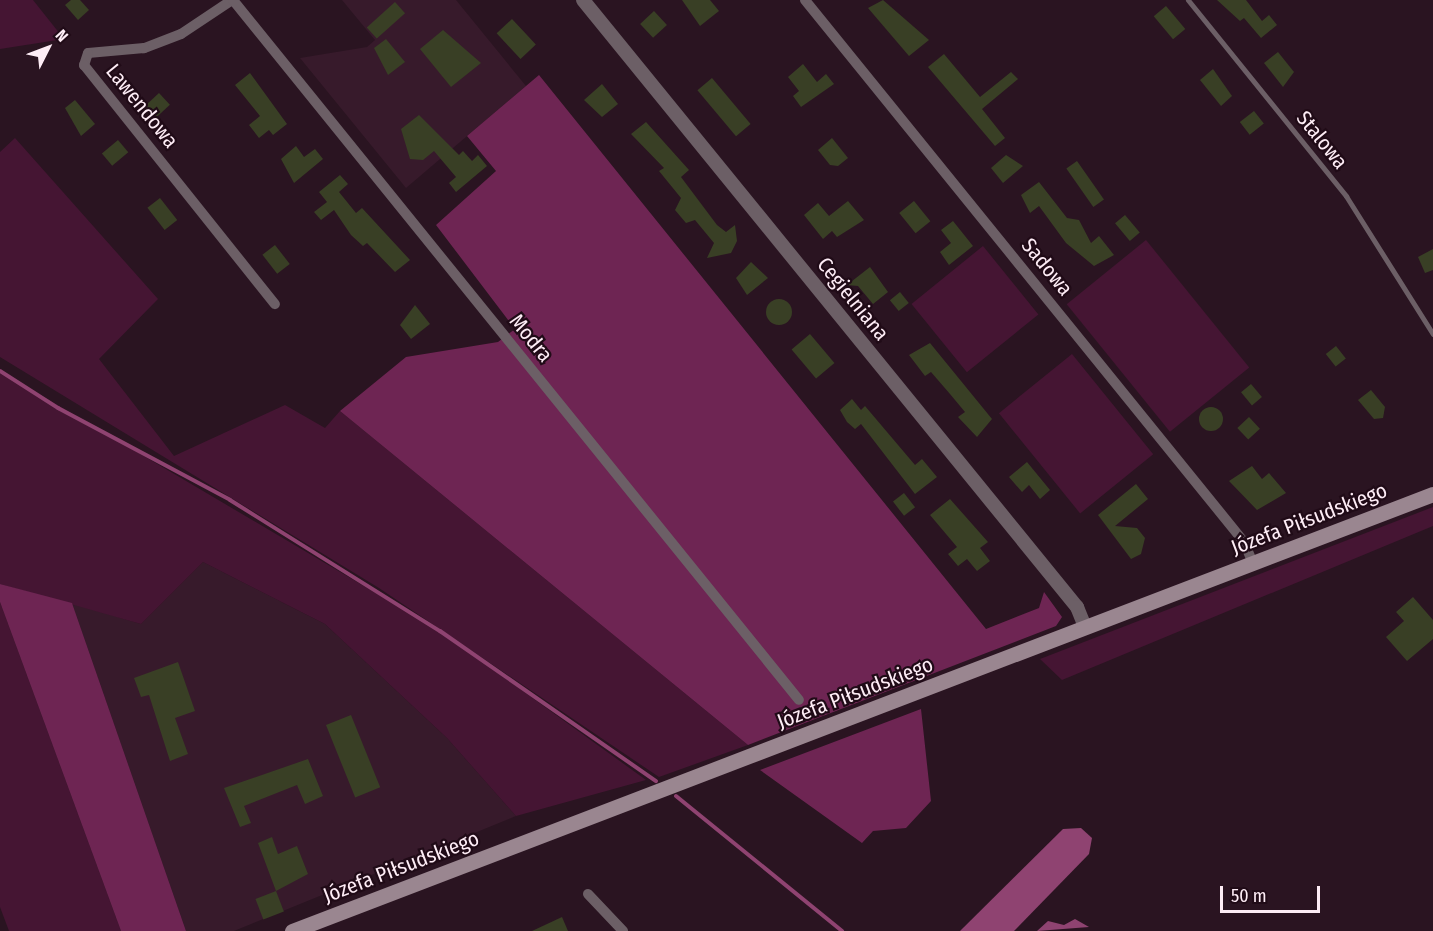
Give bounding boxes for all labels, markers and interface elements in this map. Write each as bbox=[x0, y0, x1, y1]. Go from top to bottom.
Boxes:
north arrow bbox=[18, 18, 78, 78]
text: N bbox=[51, 26, 72, 46]
street label: Lawendowa bbox=[101, 59, 183, 153]
street label: Stalowa bbox=[1291, 106, 1353, 174]
street label: Sadowa bbox=[1016, 233, 1078, 301]
street label: Cegielniana bbox=[812, 252, 894, 346]
street label: Modra bbox=[504, 309, 558, 367]
street label: Józefa Piłsudskiego bbox=[1227, 478, 1391, 560]
street label: Józefa Piłsudskiego bbox=[773, 652, 937, 734]
street label: Józefa Piłsudskiego bbox=[319, 826, 483, 908]
scale bar bbox=[1223, 874, 1324, 912]
text: 50 m bbox=[1231, 885, 1267, 907]

